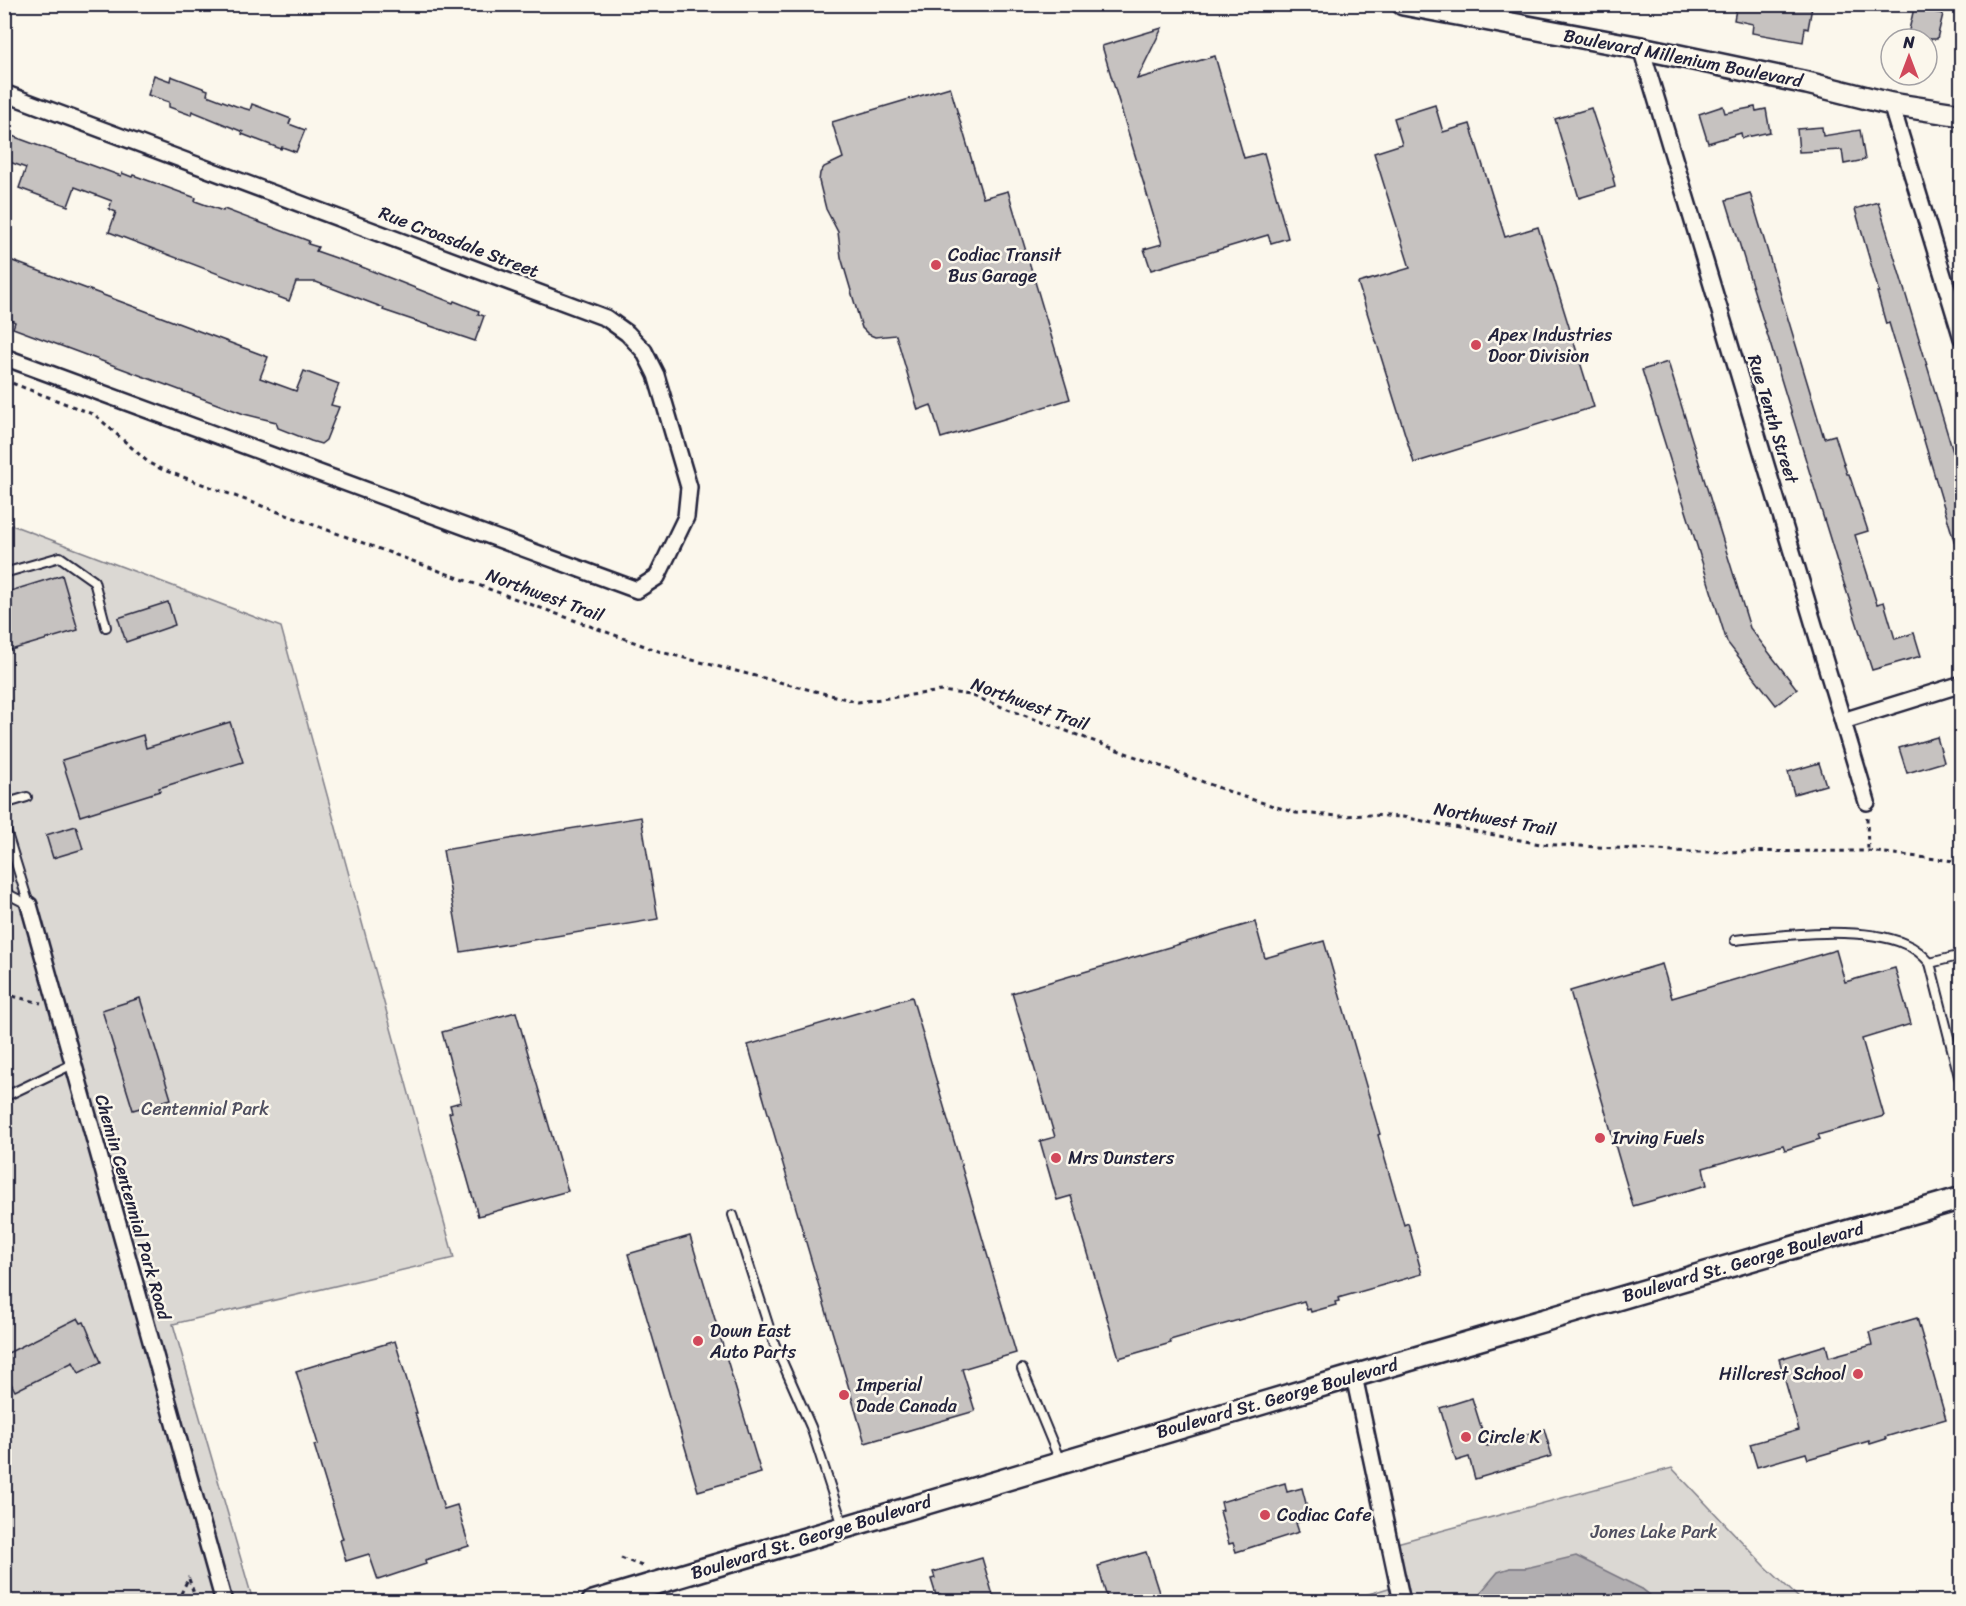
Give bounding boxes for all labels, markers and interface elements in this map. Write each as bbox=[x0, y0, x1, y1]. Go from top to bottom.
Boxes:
street label: Boulevard Millenium Boulevard bbox=[1561, 19, 1807, 97]
north arrow bbox=[1879, 27, 1939, 87]
text: N bbox=[1902, 28, 1915, 57]
street label: Rue Croasdale Street bbox=[374, 197, 544, 287]
place label: Codiac Transit Bus Garage bbox=[948, 239, 1062, 292]
marker: Codiac Transit Bus Garage bbox=[929, 258, 943, 272]
place label: Apex Industries Door Division bbox=[1487, 319, 1613, 372]
marker: Apex Industries Door Division bbox=[1469, 338, 1483, 352]
street label: Rue Tenth Street bbox=[1738, 351, 1808, 488]
street label: Northwest Trail bbox=[482, 559, 609, 631]
street label: Northwest Trail bbox=[967, 668, 1094, 740]
street label: Northwest Trail bbox=[1432, 793, 1559, 846]
street label: Chemin Centennial Park Road bbox=[85, 1090, 181, 1325]
park label: Centennial Park bbox=[141, 1093, 269, 1125]
place label: Irving Fuels bbox=[1611, 1122, 1705, 1154]
marker: Irving Fuels bbox=[1593, 1131, 1607, 1145]
place label: Mrs Dunsters bbox=[1068, 1142, 1175, 1174]
marker: Mrs Dunsters bbox=[1049, 1151, 1063, 1165]
street label: Boulevard St. George Boulevard bbox=[1618, 1212, 1869, 1312]
place label: Down East Auto Parts bbox=[709, 1315, 797, 1368]
marker: Down East Auto Parts bbox=[691, 1334, 705, 1348]
street label: Boulevard St. George Boulevard bbox=[1152, 1348, 1403, 1448]
place label: Hillcrest School bbox=[1719, 1358, 1847, 1390]
marker: Hillcrest School bbox=[1851, 1367, 1865, 1381]
place label: Imperial Dade Canada bbox=[855, 1369, 958, 1422]
marker: Imperial Dade Canada bbox=[837, 1388, 851, 1402]
place label: Circle K bbox=[1478, 1421, 1542, 1453]
marker: Circle K bbox=[1459, 1430, 1473, 1444]
street label: Boulevard St. George Boulevard bbox=[687, 1485, 937, 1589]
place label: Codiac Cafe bbox=[1277, 1499, 1372, 1531]
marker: Codiac Cafe bbox=[1258, 1508, 1272, 1522]
park label: Jones Lake Park bbox=[1590, 1516, 1718, 1548]

